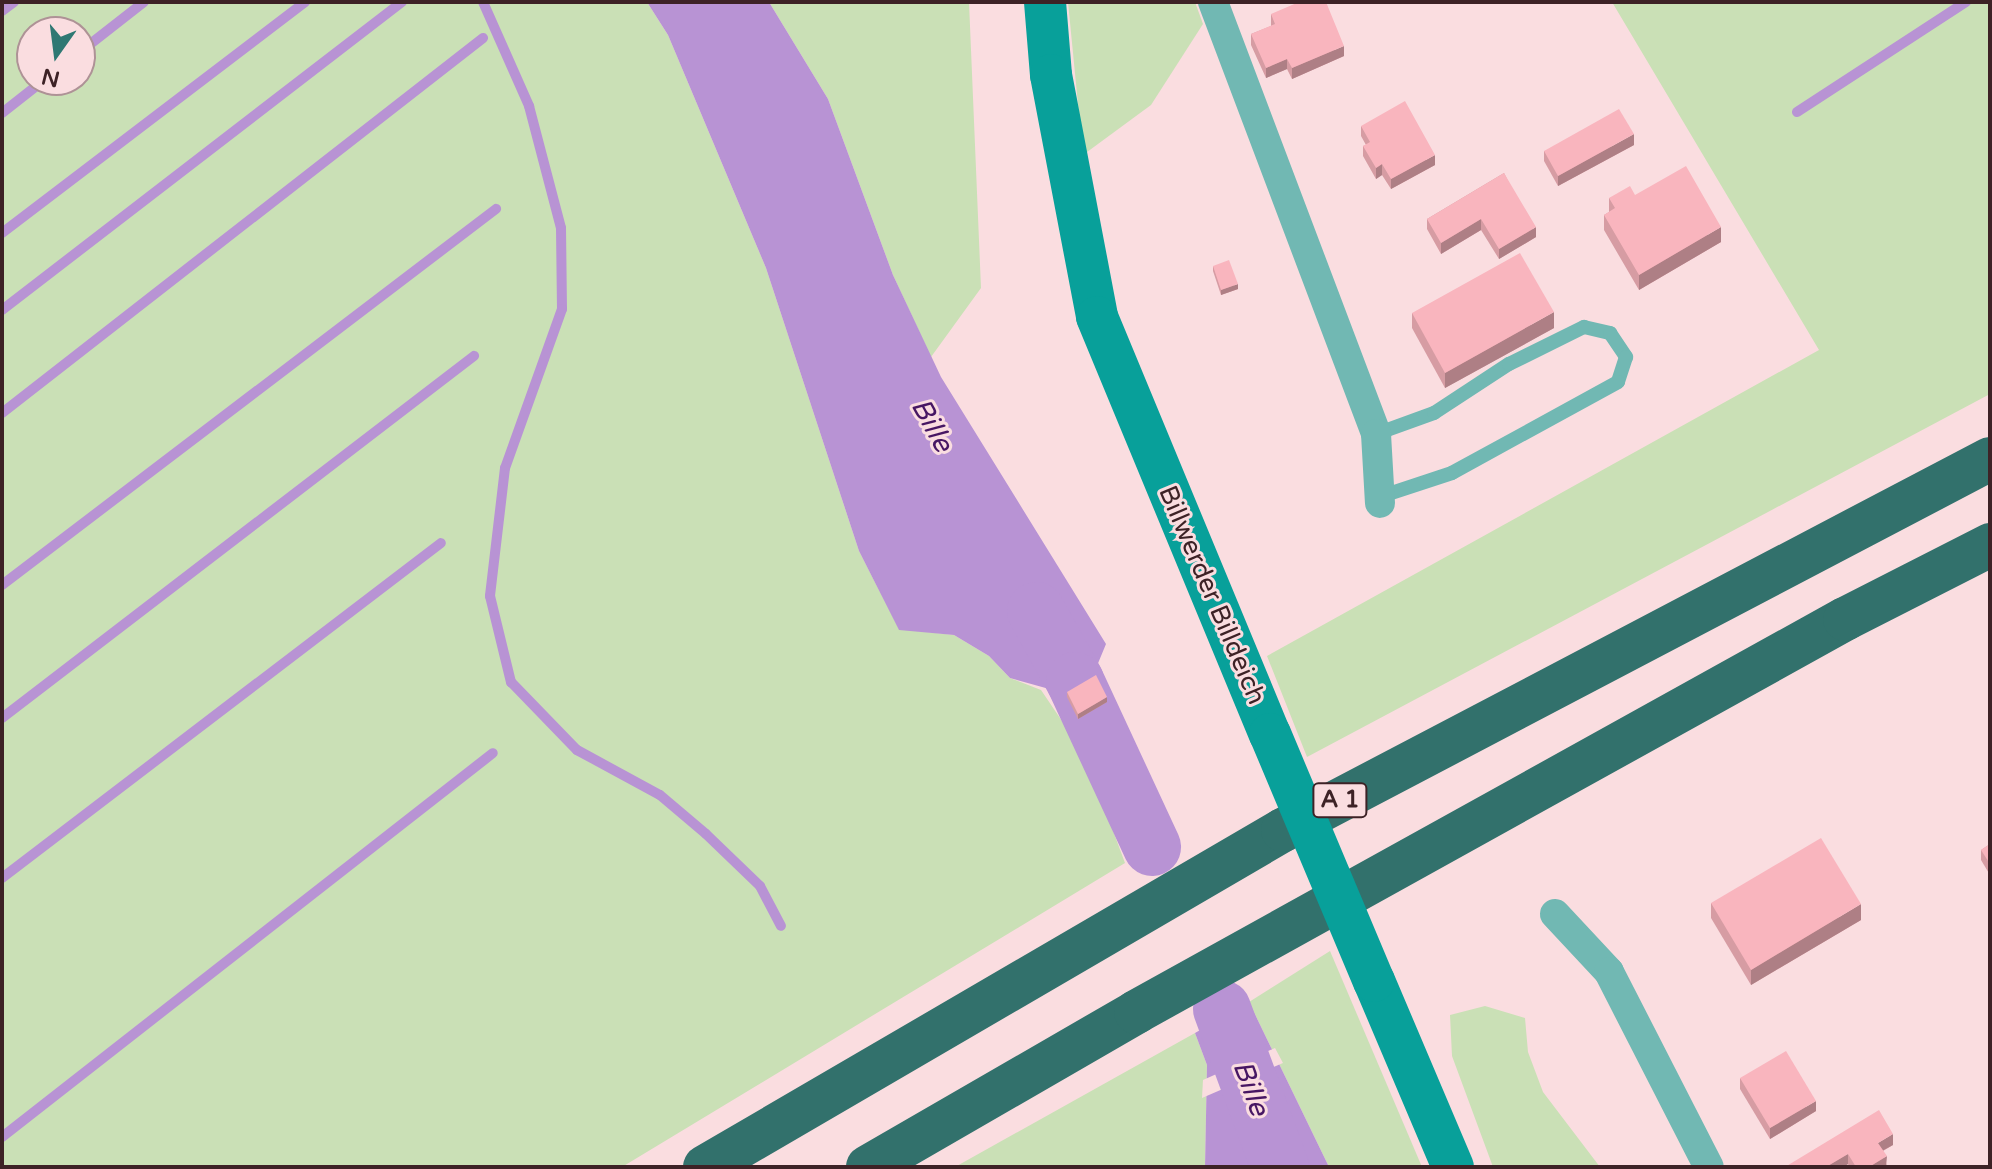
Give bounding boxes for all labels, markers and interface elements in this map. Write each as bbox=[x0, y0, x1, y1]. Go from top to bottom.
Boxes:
north arrow bbox=[16, 16, 96, 96]
text: N bbox=[39, 63, 62, 92]
water label: Bille bbox=[904, 392, 960, 458]
street label: Billwerder Billdeich bbox=[1152, 481, 1272, 709]
road number: A 1 bbox=[1312, 780, 1368, 820]
water label: Bille bbox=[1226, 1056, 1276, 1120]

